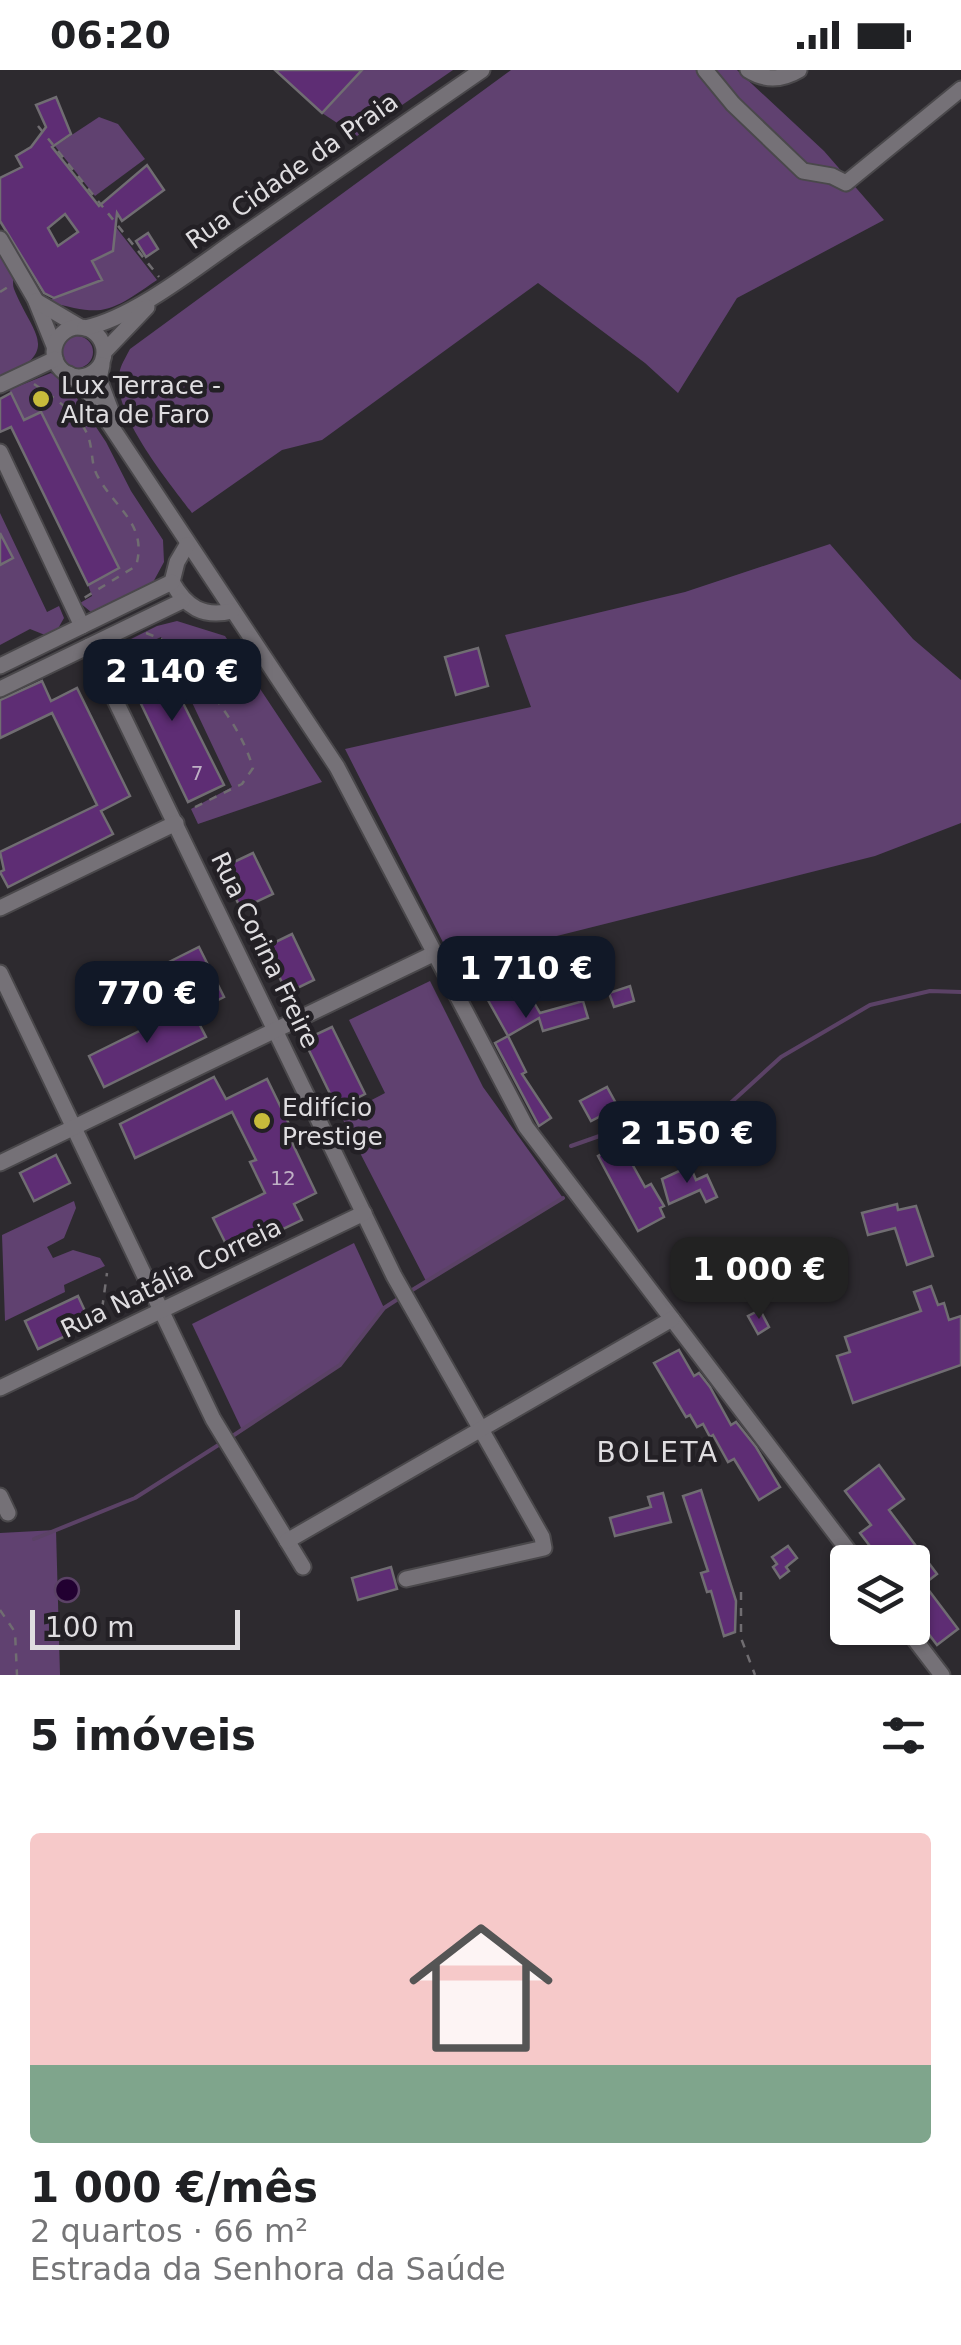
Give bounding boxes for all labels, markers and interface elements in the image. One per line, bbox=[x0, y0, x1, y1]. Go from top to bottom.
text: 06:20 bbox=[50, 13, 171, 57]
street label: Rua Cidade da Praia bbox=[181, 87, 403, 255]
place label: Lux Terrace - Alta de Faro bbox=[61, 371, 221, 429]
marker: Lux Terrace - Alta de Faro bbox=[30, 388, 52, 410]
pin: 2 140 € bbox=[80, 639, 264, 724]
text: 2 140 € bbox=[105, 652, 239, 690]
house number: 7 bbox=[191, 761, 203, 785]
street label: Rua Corina Freire bbox=[205, 847, 325, 1053]
pin: 1 710 € bbox=[434, 936, 618, 1021]
text: 1 710 € bbox=[459, 949, 593, 987]
pin: 770 € bbox=[77, 961, 217, 1046]
text: 770 € bbox=[97, 974, 197, 1012]
place label: Edifício Prestige bbox=[282, 1093, 383, 1151]
pin: 2 150 € bbox=[595, 1101, 779, 1186]
marker: Edifício Prestige bbox=[251, 1110, 273, 1132]
text: 2 150 € bbox=[620, 1114, 754, 1152]
house number: 12 bbox=[270, 1166, 296, 1190]
street label: Rua Natália Correia bbox=[56, 1212, 286, 1344]
pin: 1 000 € bbox=[667, 1237, 851, 1322]
text: 1 000 € bbox=[692, 1250, 826, 1288]
district label: BOLETA bbox=[596, 1436, 720, 1469]
map controls bbox=[830, 1545, 930, 1645]
button: layers bbox=[830, 1545, 930, 1645]
scale bar bbox=[30, 1605, 240, 1650]
text: 100 m bbox=[45, 1611, 135, 1644]
icon: filters bbox=[876, 1708, 931, 1763]
text: 5 imóveis bbox=[30, 1711, 256, 1760]
icon: home bbox=[391, 1898, 571, 2078]
text: 1 000 €/mês bbox=[30, 2163, 318, 2212]
text: 2 quartos · 66 m² bbox=[30, 2212, 308, 2250]
text: Estrada da Senhora da Saúde bbox=[30, 2250, 506, 2288]

